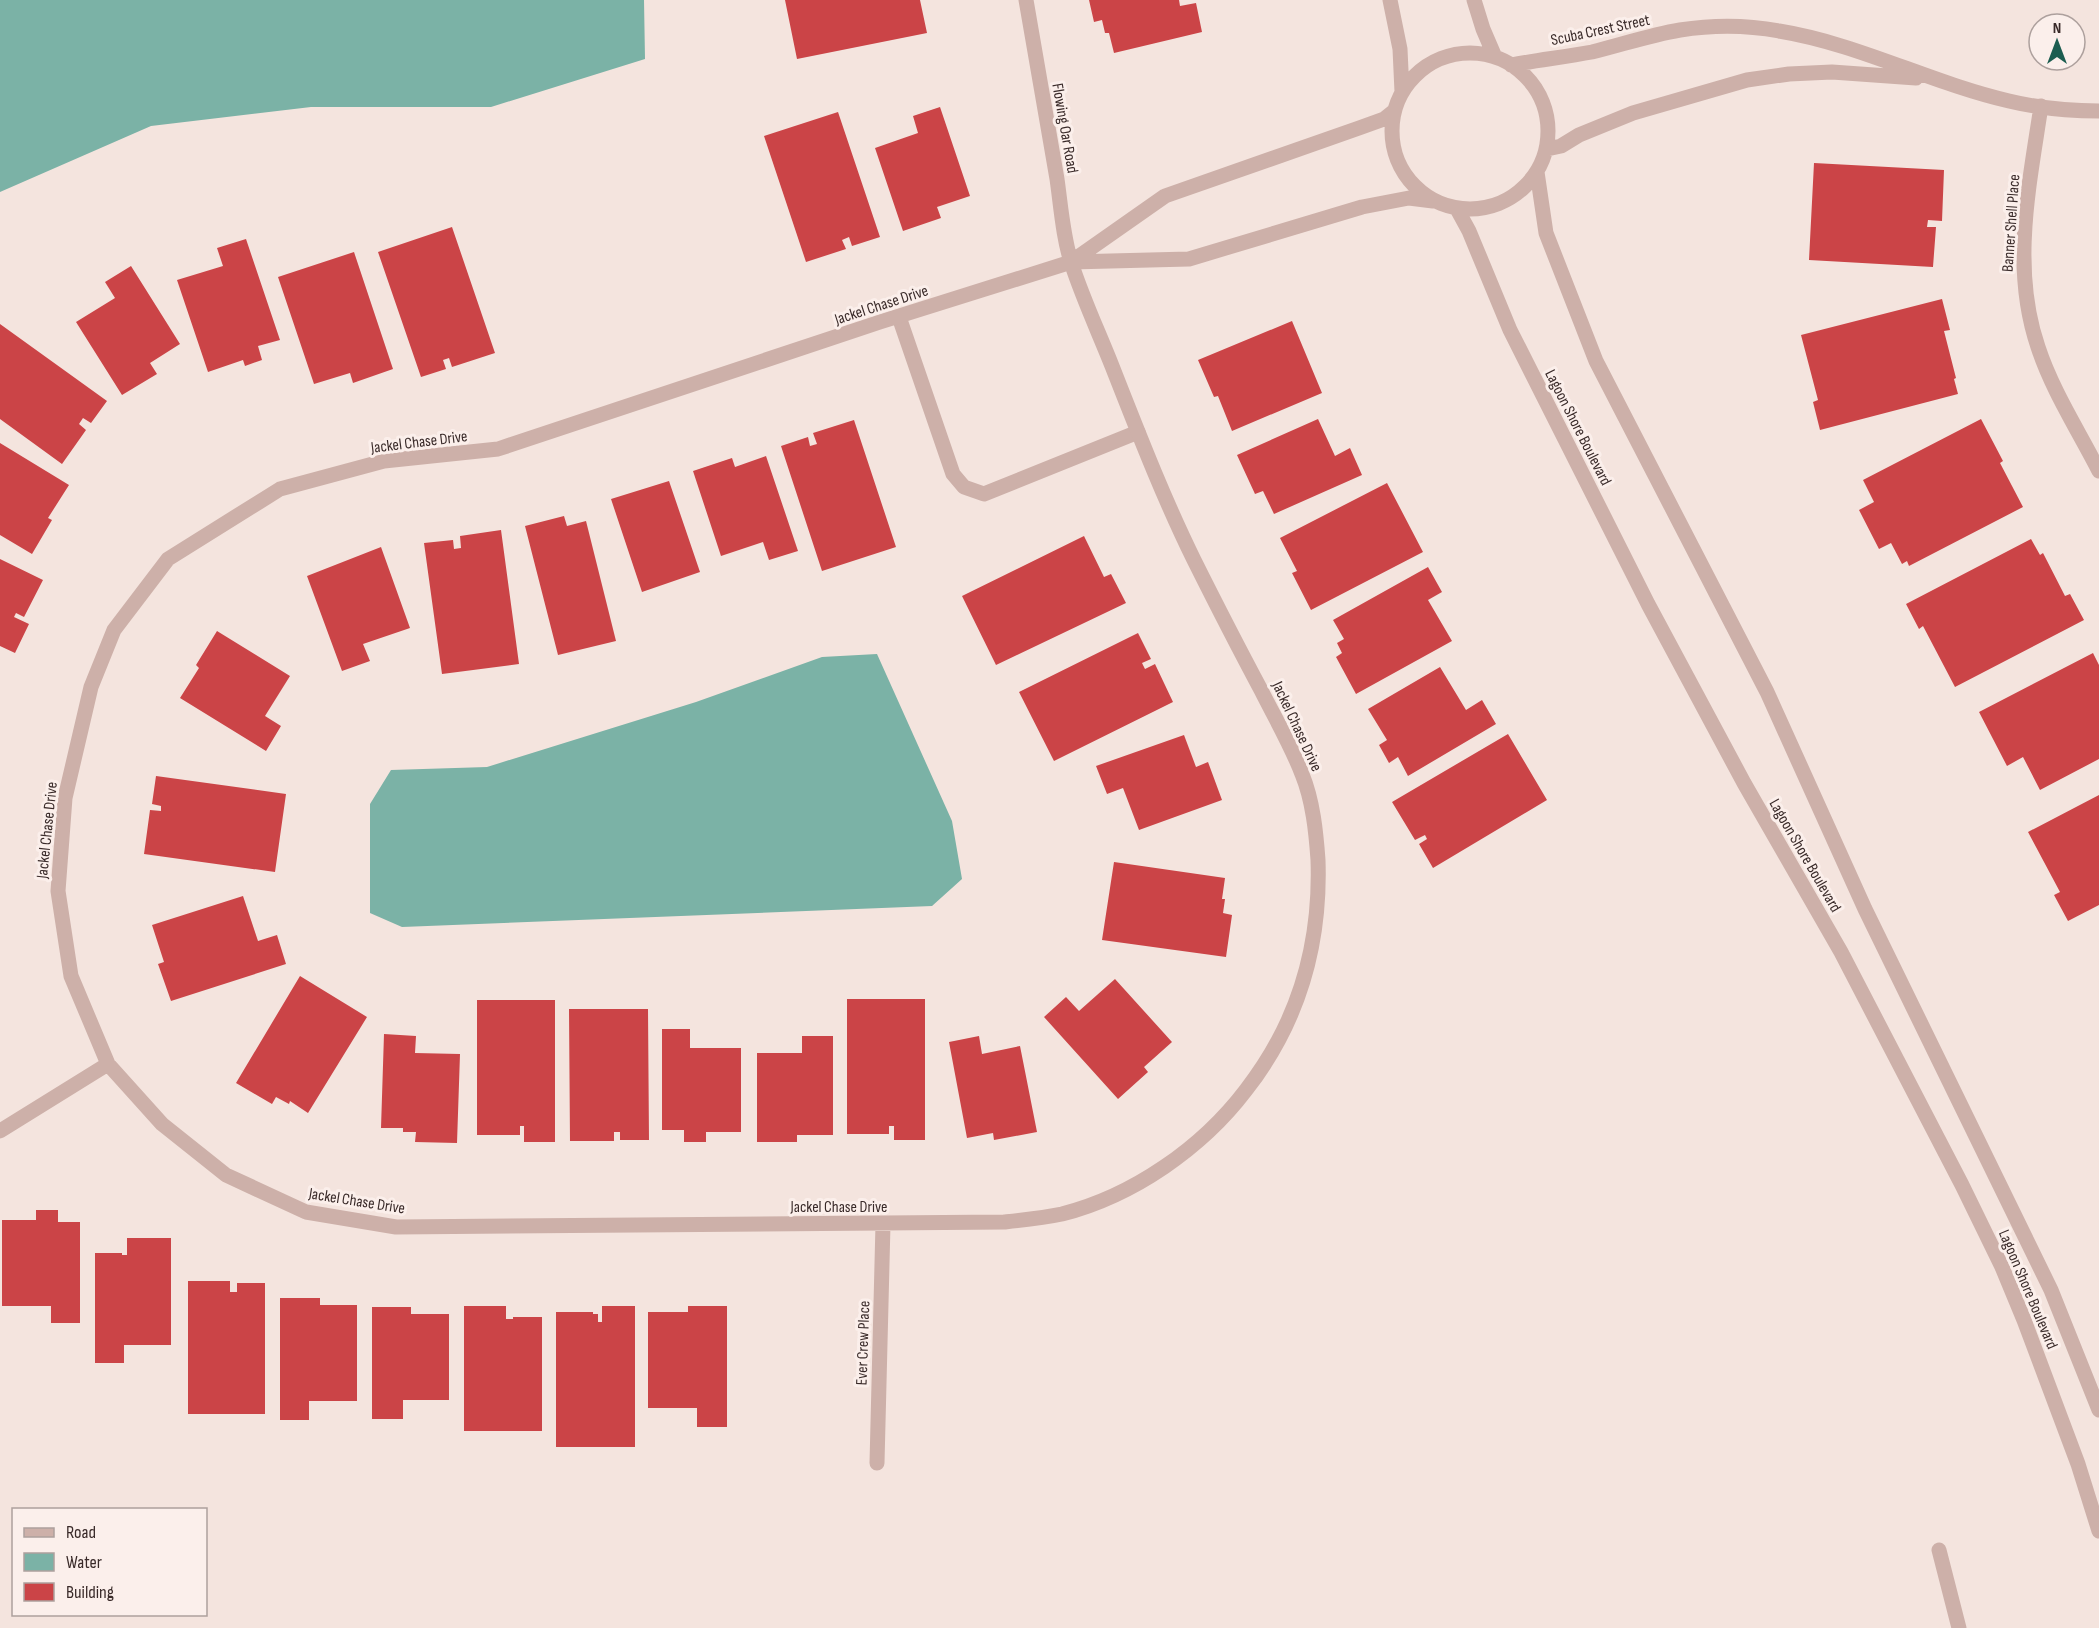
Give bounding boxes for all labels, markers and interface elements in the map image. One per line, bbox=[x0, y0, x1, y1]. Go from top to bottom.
street label: Scuba Crest Street bbox=[1549, 11, 1652, 50]
north arrow bbox=[2027, 12, 2087, 72]
text: N bbox=[2053, 19, 2061, 38]
street label: Flowing Oar Road bbox=[1047, 82, 1082, 175]
street label: Banner Shell Place bbox=[1999, 174, 2024, 273]
street label: Jackel Chase Drive bbox=[831, 281, 931, 330]
street label: Lagoon Shore Boulevard bbox=[1540, 367, 1615, 489]
street label: Jackel Chase Drive bbox=[369, 427, 469, 458]
street label: Jackel Chase Drive bbox=[1267, 678, 1326, 775]
street label: Jackel Chase Drive bbox=[33, 781, 62, 880]
street label: Lagoon Shore Boulevard bbox=[1765, 796, 1845, 916]
street label: Jackel Chase Drive bbox=[306, 1184, 406, 1218]
street label: Jackel Chase Drive bbox=[789, 1198, 888, 1217]
street label: Lagoon Shore Boulevard bbox=[1994, 1227, 2061, 1352]
street label: Ever Crew Place bbox=[853, 1300, 874, 1386]
legend bbox=[12, 1508, 207, 1616]
text: Road bbox=[66, 1522, 96, 1543]
text: Water bbox=[66, 1552, 102, 1573]
text: Building bbox=[66, 1582, 114, 1603]

